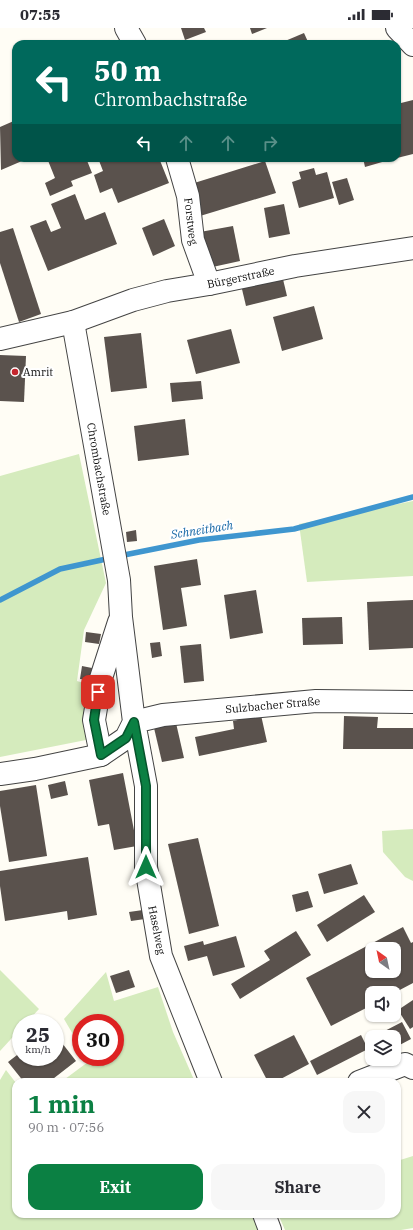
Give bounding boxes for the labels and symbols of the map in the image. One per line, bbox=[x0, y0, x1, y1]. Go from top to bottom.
street label: Forstweg bbox=[181, 197, 201, 247]
street label: Bürgerstraße bbox=[206, 263, 276, 291]
place label: Amrit bbox=[23, 365, 53, 379]
marker: Amrit bbox=[10, 367, 20, 377]
street label: Chrombachstraße bbox=[84, 422, 114, 517]
water label: Schneitbach bbox=[169, 517, 234, 542]
pin bbox=[81, 675, 115, 709]
street label: Sulzbacher Straße bbox=[225, 694, 320, 716]
position arrow bbox=[125, 846, 167, 888]
street label: Haselweg bbox=[145, 904, 169, 956]
north arrow bbox=[365, 942, 401, 978]
speed limit sign: 30 bbox=[72, 1014, 124, 1066]

